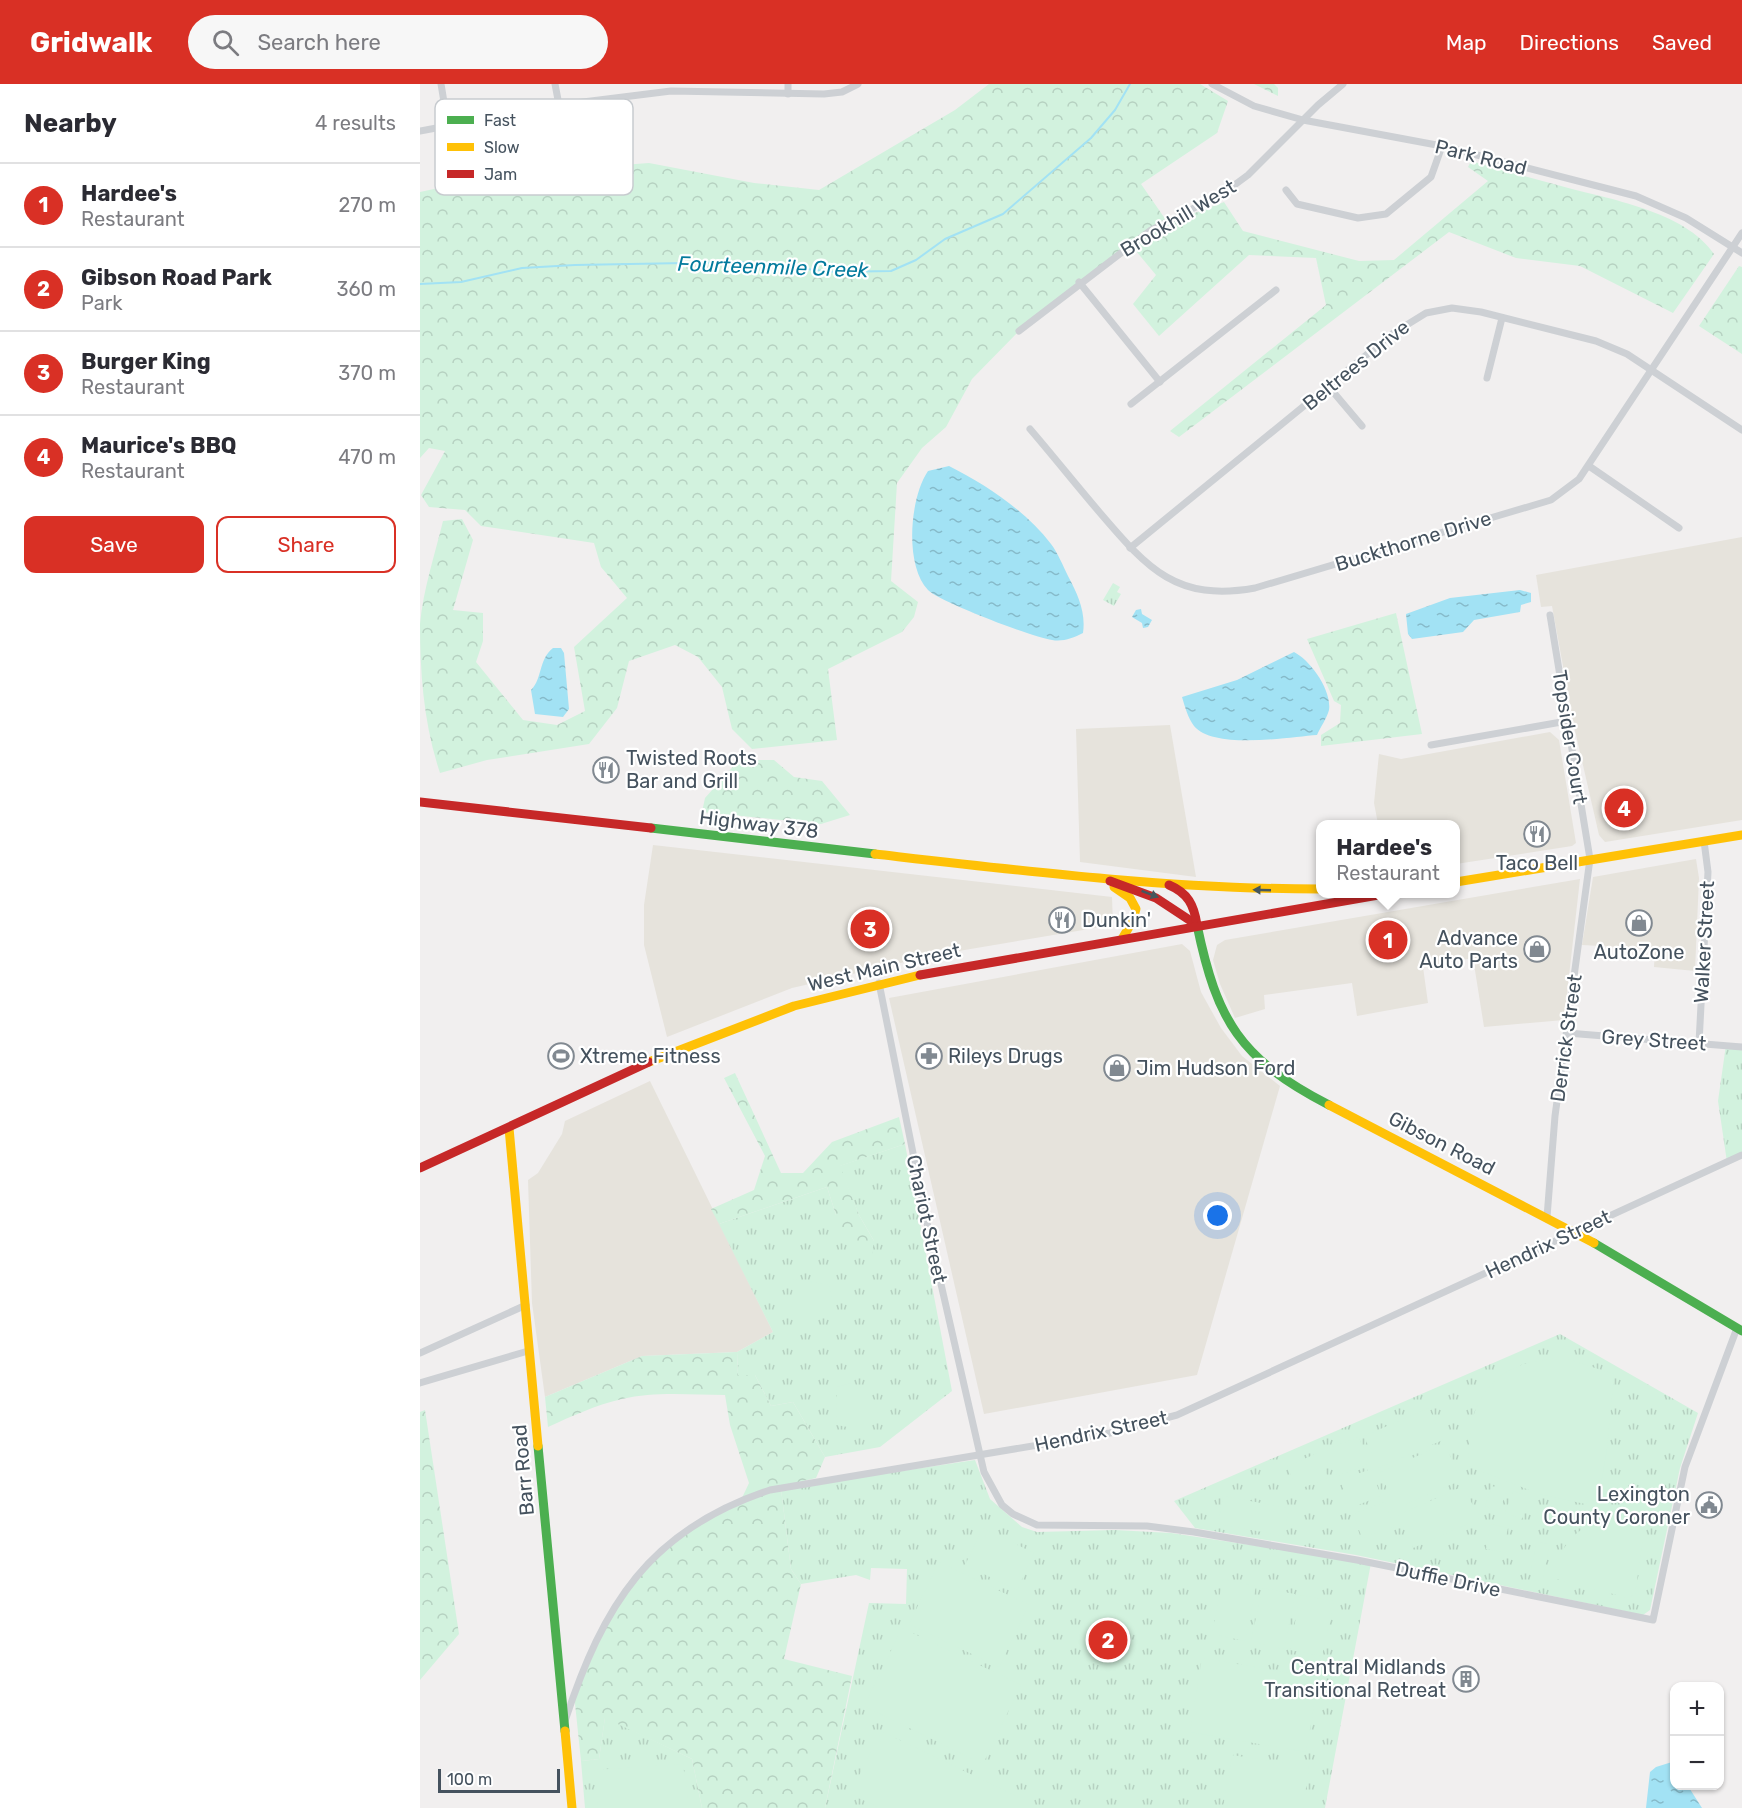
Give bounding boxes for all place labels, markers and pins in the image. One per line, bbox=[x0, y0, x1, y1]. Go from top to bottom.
place label: Twisted Roots Bar and Grill bbox=[626, 746, 757, 793]
restaurant icon: Twisted Roots Bar and Grill bbox=[591, 755, 621, 785]
pin: 4 bbox=[1604, 786, 1644, 830]
restaurant icon: Taco Bell bbox=[1522, 819, 1552, 849]
place label: Taco Bell bbox=[1496, 851, 1578, 875]
restaurant icon: Dunkin' bbox=[1047, 905, 1077, 935]
pin: 3 bbox=[850, 906, 890, 952]
place label: Dunkin' bbox=[1082, 908, 1151, 932]
shop icon: AutoZone bbox=[1624, 908, 1654, 938]
pin: 1 bbox=[1368, 918, 1408, 962]
place label: Advance Auto Parts bbox=[1419, 926, 1518, 973]
shop icon: Advance Auto Parts bbox=[1522, 934, 1552, 964]
place label: AutoZone bbox=[1594, 940, 1684, 964]
sports icon: Xtreme Fitness bbox=[546, 1041, 576, 1071]
pharmacy icon: Rileys Drugs bbox=[914, 1041, 944, 1071]
place label: Xtreme Fitness bbox=[580, 1044, 721, 1068]
place label: Rileys Drugs bbox=[948, 1044, 1063, 1068]
shop icon: Jim Hudson Ford bbox=[1102, 1053, 1132, 1083]
place label: Jim Hudson Ford bbox=[1136, 1056, 1295, 1080]
place label: Lexington County Coroner bbox=[1543, 1482, 1690, 1529]
public building icon: Lexington County Coroner bbox=[1694, 1490, 1724, 1520]
pin: 2 bbox=[1088, 1618, 1128, 1662]
place label: Central Midlands Transitional Retreat bbox=[1264, 1655, 1446, 1702]
building icon: Central Midlands Transitional Retreat bbox=[1451, 1664, 1481, 1694]

